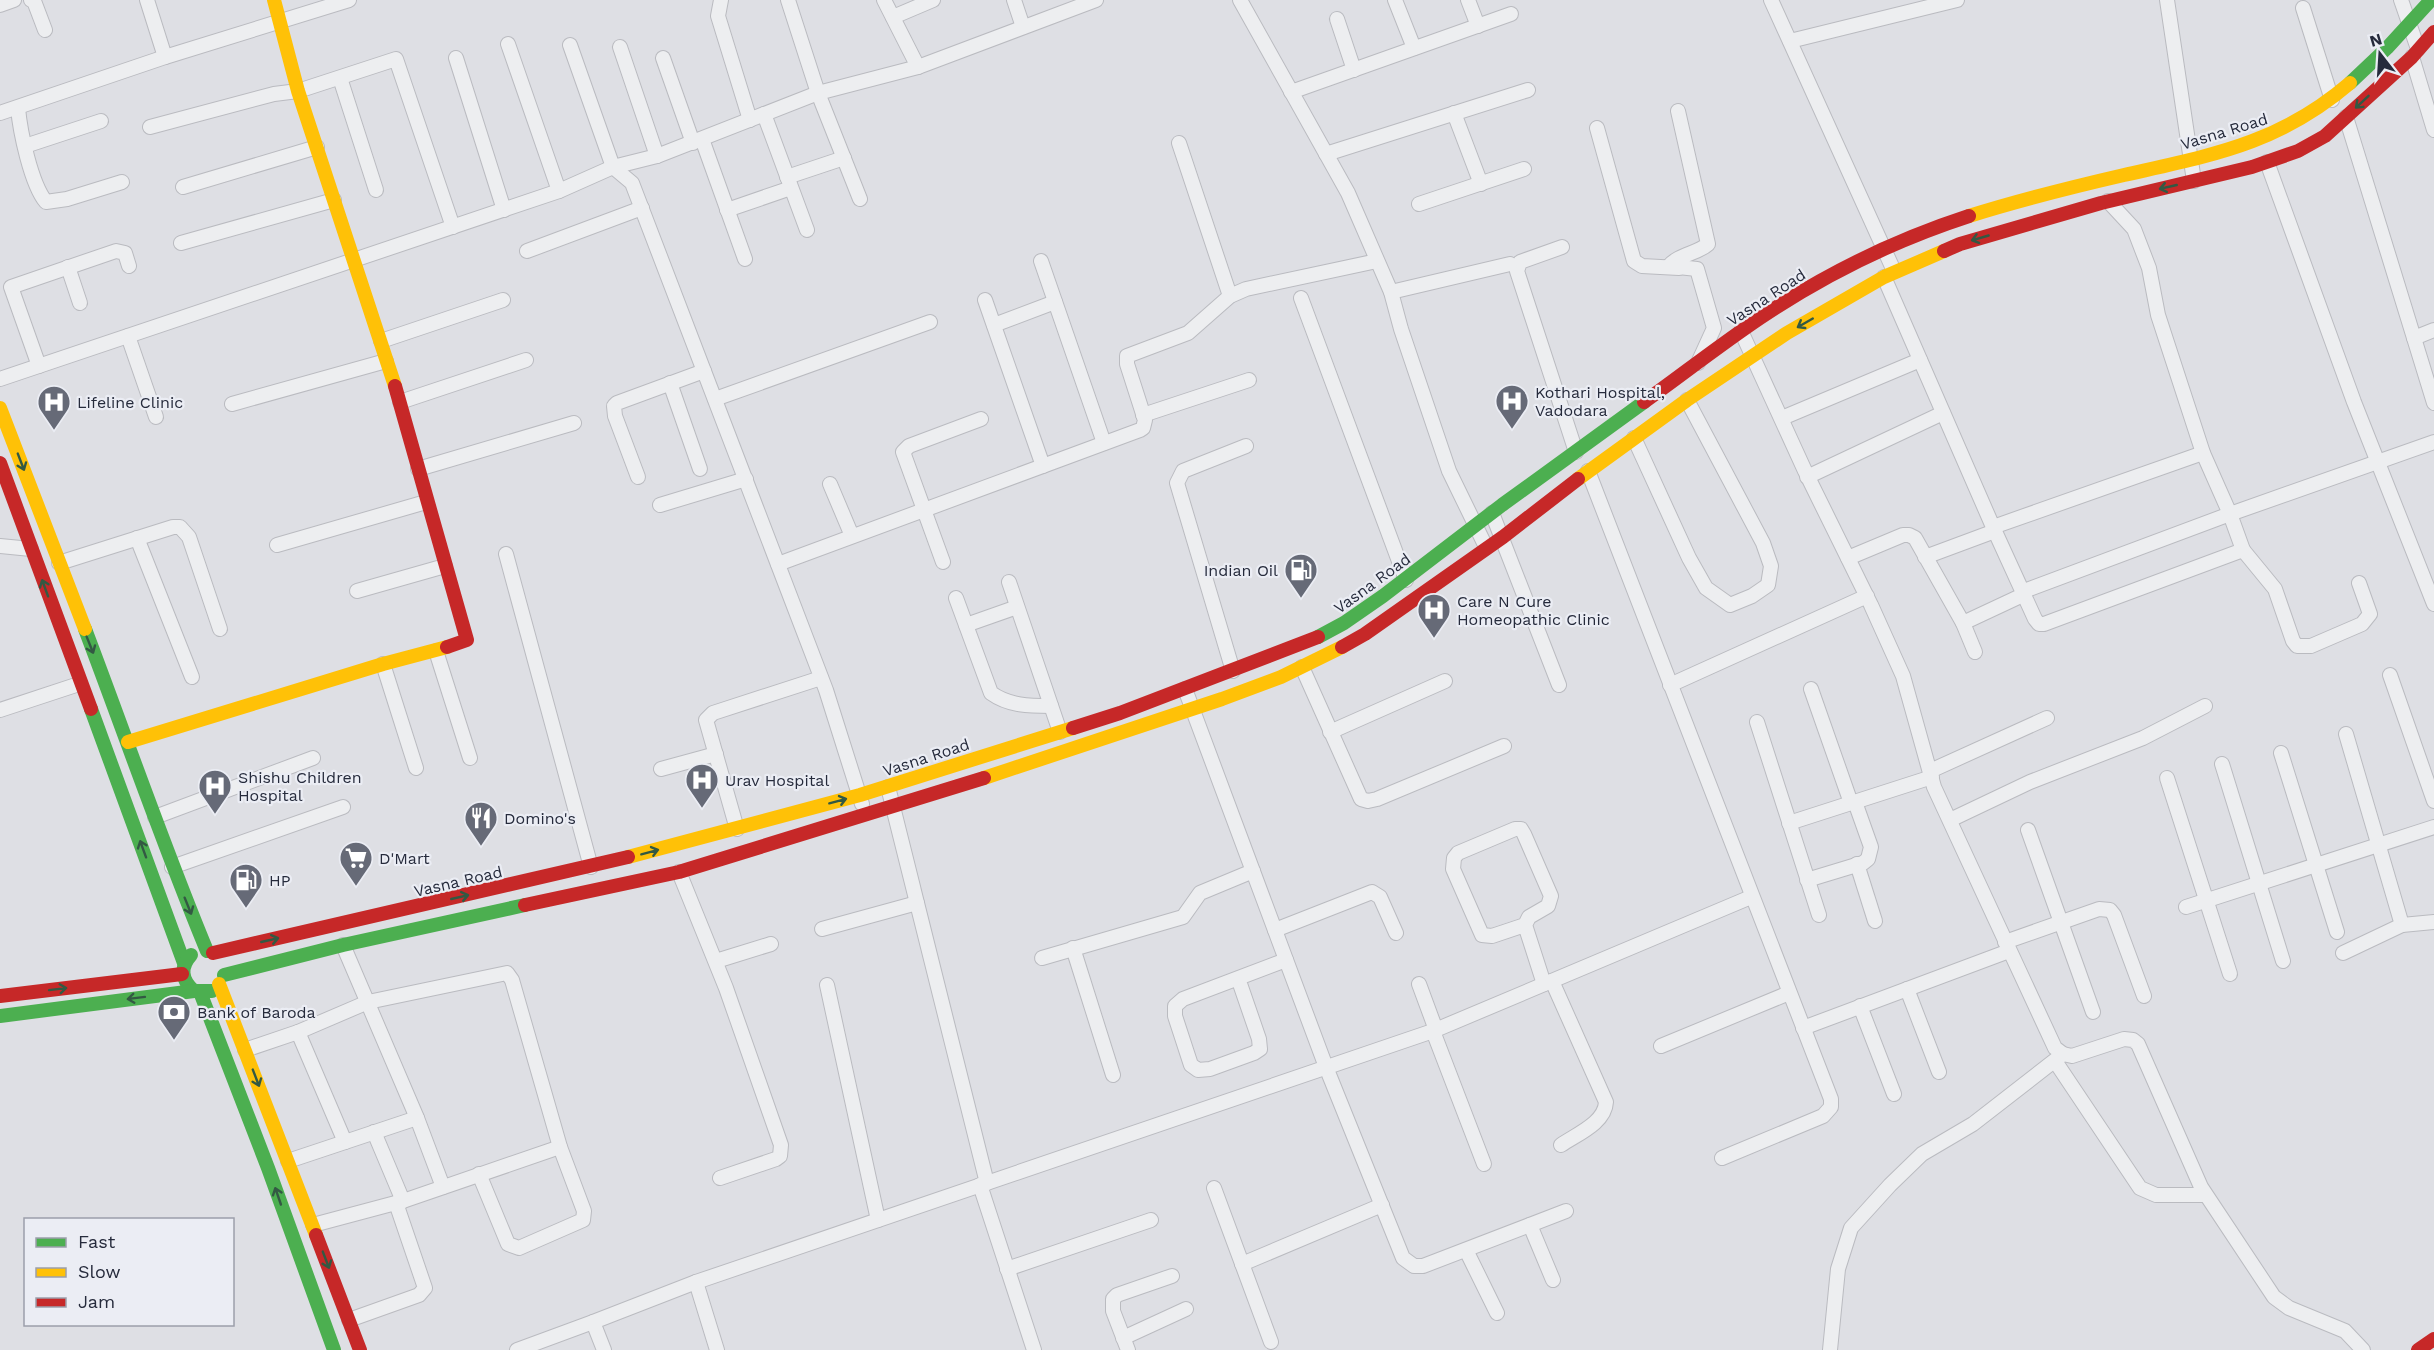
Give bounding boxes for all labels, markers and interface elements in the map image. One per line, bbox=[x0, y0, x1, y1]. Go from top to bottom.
north arrow bbox=[2350, 24, 2410, 84]
text: N bbox=[2367, 29, 2384, 51]
one-way arrow bbox=[2355, 95, 2370, 110]
street label: Vasna Road bbox=[2178, 109, 2270, 154]
one-way arrow bbox=[2159, 182, 2178, 194]
one-way arrow bbox=[1971, 233, 1990, 244]
street label: Vasna Road bbox=[1723, 265, 1809, 330]
one-way arrow bbox=[1797, 317, 1814, 329]
hospital icon: Kothari Hospital, Vadodara bbox=[1494, 383, 1530, 430]
place label: Kothari Hospital, Vadodara bbox=[1535, 383, 1665, 420]
hospital icon: Lifeline Clinic bbox=[36, 384, 72, 431]
place label: Lifeline Clinic bbox=[77, 393, 183, 412]
one-way arrow bbox=[16, 453, 27, 471]
street label: Vasna Road bbox=[1330, 549, 1414, 618]
fuel station icon: Indian Oil bbox=[1283, 552, 1319, 599]
place label: Indian Oil bbox=[1204, 561, 1278, 580]
one-way arrow bbox=[38, 579, 49, 597]
hospital icon: Care N Cure Homeopathic Clinic bbox=[1416, 592, 1452, 639]
place label: Care N Cure Homeopathic Clinic bbox=[1457, 592, 1610, 629]
one-way arrow bbox=[85, 635, 96, 654]
street label: Vasna Road bbox=[880, 735, 972, 780]
hospital icon: Urav Hospital bbox=[684, 762, 720, 809]
hospital icon: Shishu Children Hospital bbox=[197, 768, 233, 815]
place label: Shishu Children Hospital bbox=[238, 768, 362, 805]
place label: Urav Hospital bbox=[725, 771, 829, 790]
one-way arrow bbox=[828, 795, 847, 806]
restaurant icon: Domino's bbox=[463, 800, 499, 847]
place label: Domino's bbox=[504, 809, 576, 828]
one-way arrow bbox=[137, 840, 148, 858]
supermarket icon: D'Mart bbox=[338, 840, 374, 887]
one-way arrow bbox=[640, 846, 659, 857]
place label: D'Mart bbox=[379, 849, 430, 868]
fuel station icon: HP bbox=[228, 862, 264, 909]
street label: Vasna Road bbox=[412, 862, 504, 901]
place label: HP bbox=[269, 871, 291, 890]
one-way arrow bbox=[450, 891, 469, 902]
one-way arrow bbox=[183, 896, 194, 914]
one-way arrow bbox=[260, 934, 279, 946]
one-way arrow bbox=[48, 983, 68, 994]
one-way arrow bbox=[127, 993, 147, 1004]
bank icon: Bank of Baroda bbox=[156, 994, 192, 1041]
place label: Bank of Baroda bbox=[197, 1003, 316, 1022]
one-way arrow bbox=[251, 1068, 262, 1087]
one-way arrow bbox=[272, 1187, 283, 1206]
legend bbox=[24, 1218, 234, 1326]
text: Fast bbox=[78, 1231, 116, 1252]
one-way arrow bbox=[322, 1250, 333, 1269]
text: Slow bbox=[78, 1261, 121, 1282]
text: Jam bbox=[78, 1291, 115, 1312]

